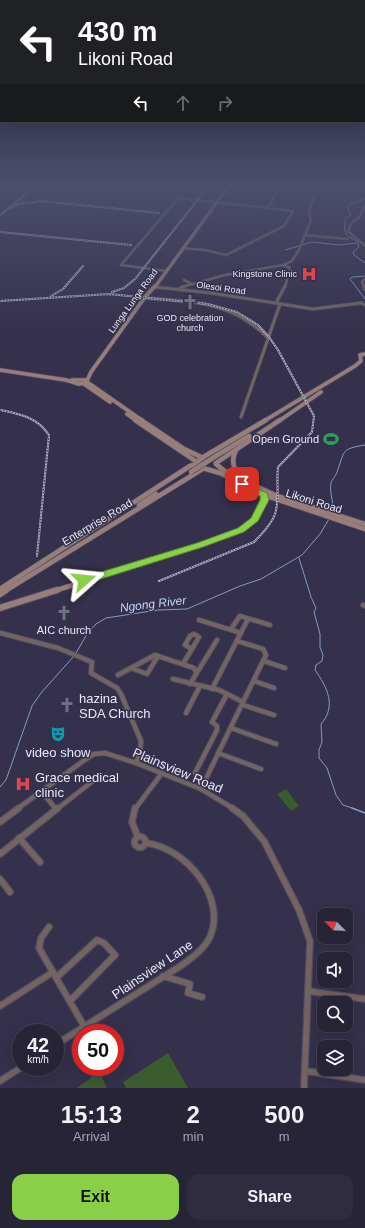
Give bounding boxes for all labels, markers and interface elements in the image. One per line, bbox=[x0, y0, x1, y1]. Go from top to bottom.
icon: left bbox=[12, 16, 64, 68]
text: 430 m bbox=[78, 16, 157, 47]
text: Likoni Road bbox=[78, 49, 173, 69]
icon: left bbox=[130, 92, 152, 114]
icon: ahead bbox=[172, 92, 194, 114]
icon: right bbox=[214, 92, 236, 114]
hospital icon: Kingstone Clinic bbox=[300, 265, 318, 283]
street label: Lunga Lunga Road bbox=[106, 267, 160, 335]
place label: Kingstone Clinic bbox=[232, 269, 297, 279]
street label: Olesoi Road bbox=[196, 280, 246, 296]
church icon: GOD celebration church bbox=[181, 293, 199, 311]
place label: GOD celebration church bbox=[156, 313, 224, 333]
sports icon: Open Ground bbox=[322, 430, 340, 448]
place label: Open Ground bbox=[252, 433, 319, 445]
pin bbox=[225, 467, 259, 501]
icon: arrive bbox=[231, 473, 253, 495]
street label: Likoni Road bbox=[284, 487, 344, 515]
street label: Enterprise Road bbox=[60, 496, 134, 548]
position arrow bbox=[63, 559, 105, 601]
water label: Ngong River bbox=[119, 593, 188, 615]
church icon: AIC church bbox=[55, 604, 73, 622]
place label: AIC church bbox=[37, 624, 91, 636]
place label: hazina SDA Church bbox=[79, 691, 151, 721]
church icon: hazina SDA Church bbox=[58, 696, 76, 714]
theatre icon: video show bbox=[49, 725, 67, 743]
place label: video show bbox=[25, 745, 91, 760]
street label: Plainsview Road bbox=[131, 745, 225, 796]
place label: Grace medical clinic bbox=[35, 770, 119, 800]
hospital icon: Grace medical clinic bbox=[14, 775, 32, 793]
north arrow bbox=[317, 908, 353, 944]
map controls bbox=[317, 908, 353, 1076]
street label: Plainsview Lane bbox=[109, 937, 195, 1002]
button: sound bbox=[317, 952, 353, 988]
button: search bbox=[317, 996, 353, 1032]
speed limit sign: 50 bbox=[72, 1024, 124, 1076]
text: 42 bbox=[27, 1034, 49, 1056]
button: layers bbox=[317, 1040, 353, 1076]
text: km/h bbox=[27, 1054, 49, 1065]
text: 15:13 bbox=[61, 1101, 122, 1128]
text: 2 bbox=[186, 1101, 200, 1128]
text: 500 bbox=[264, 1101, 304, 1128]
text: Arrival bbox=[73, 1129, 110, 1144]
text: min bbox=[183, 1129, 204, 1144]
text: m bbox=[279, 1129, 290, 1144]
button: Exit bbox=[12, 1174, 179, 1220]
button: Share bbox=[187, 1174, 353, 1220]

